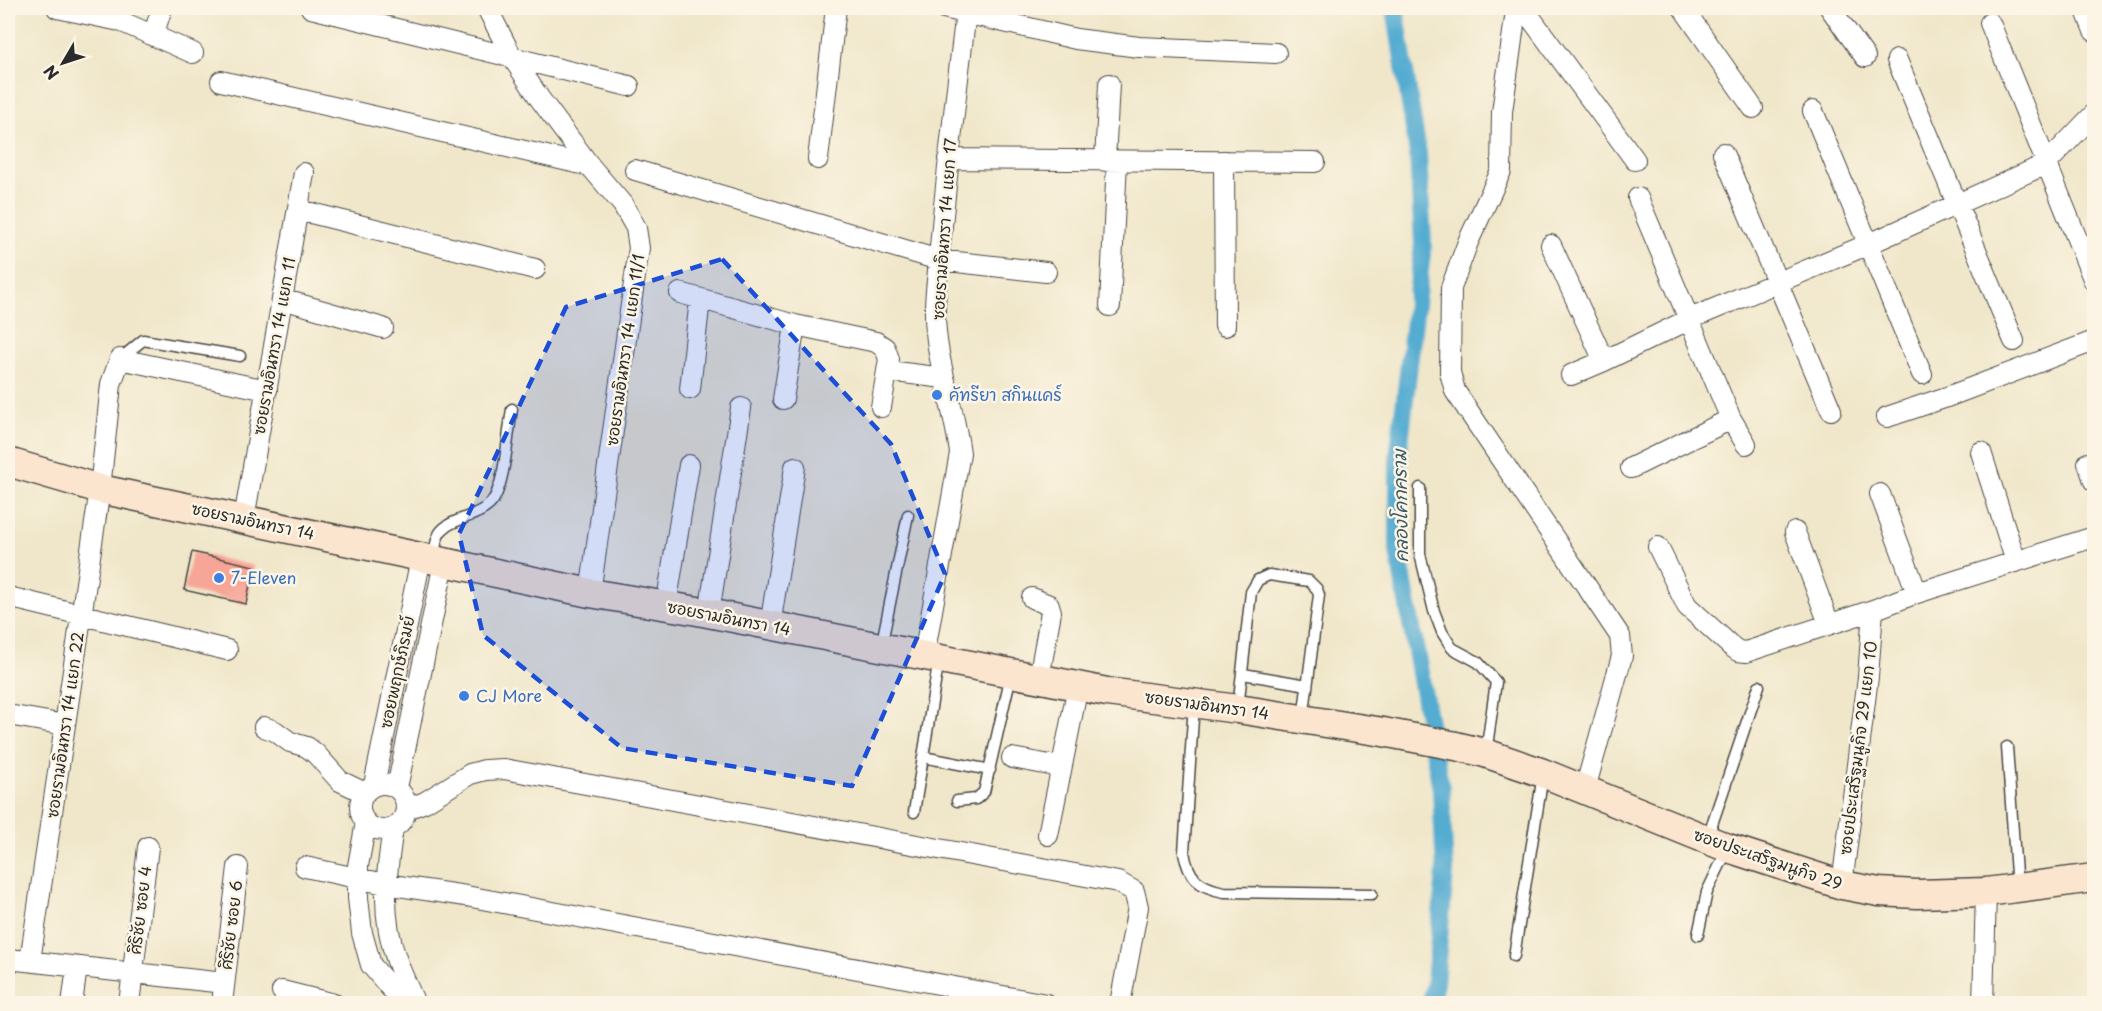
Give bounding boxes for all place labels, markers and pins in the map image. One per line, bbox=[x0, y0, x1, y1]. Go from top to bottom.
place label: คัทรียา สกินแคร์ bbox=[949, 382, 1062, 406]
marker: คัทรียา สกินแคร์ bbox=[930, 388, 944, 402]
place label: 7-Eleven bbox=[231, 565, 296, 589]
marker: 7-Eleven bbox=[212, 571, 226, 585]
place label: CJ More bbox=[476, 683, 542, 707]
marker: CJ More bbox=[457, 689, 471, 703]

